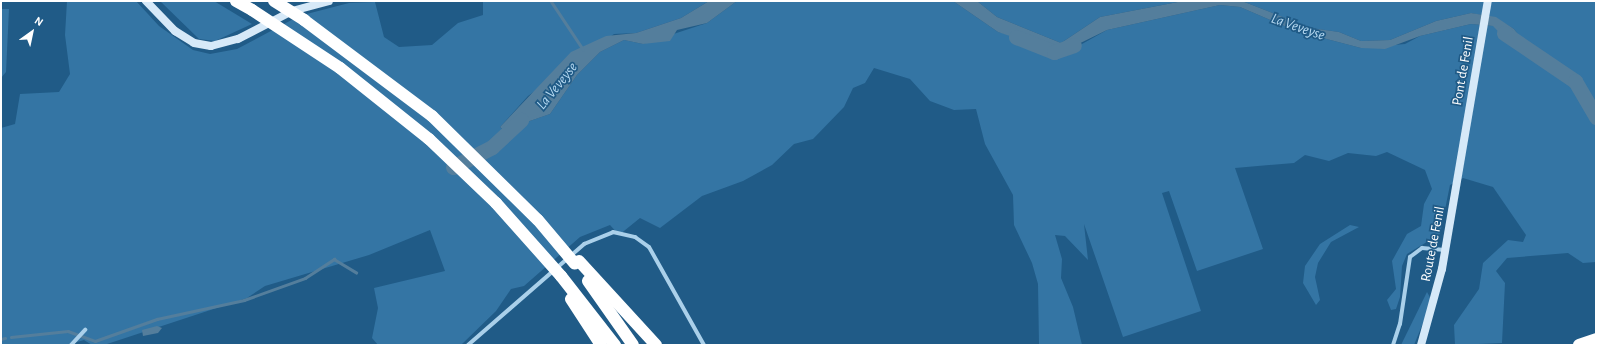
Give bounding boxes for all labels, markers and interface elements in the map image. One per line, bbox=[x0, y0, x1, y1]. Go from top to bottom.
water label: La Veveyse bbox=[1269, 9, 1327, 45]
north arrow bbox=[12, 12, 52, 52]
text: N bbox=[33, 15, 45, 28]
street label: Pont de Fenil bbox=[1449, 35, 1477, 107]
water label: La Veveyse bbox=[532, 59, 582, 113]
street label: Route de Fenil bbox=[1417, 205, 1449, 283]

